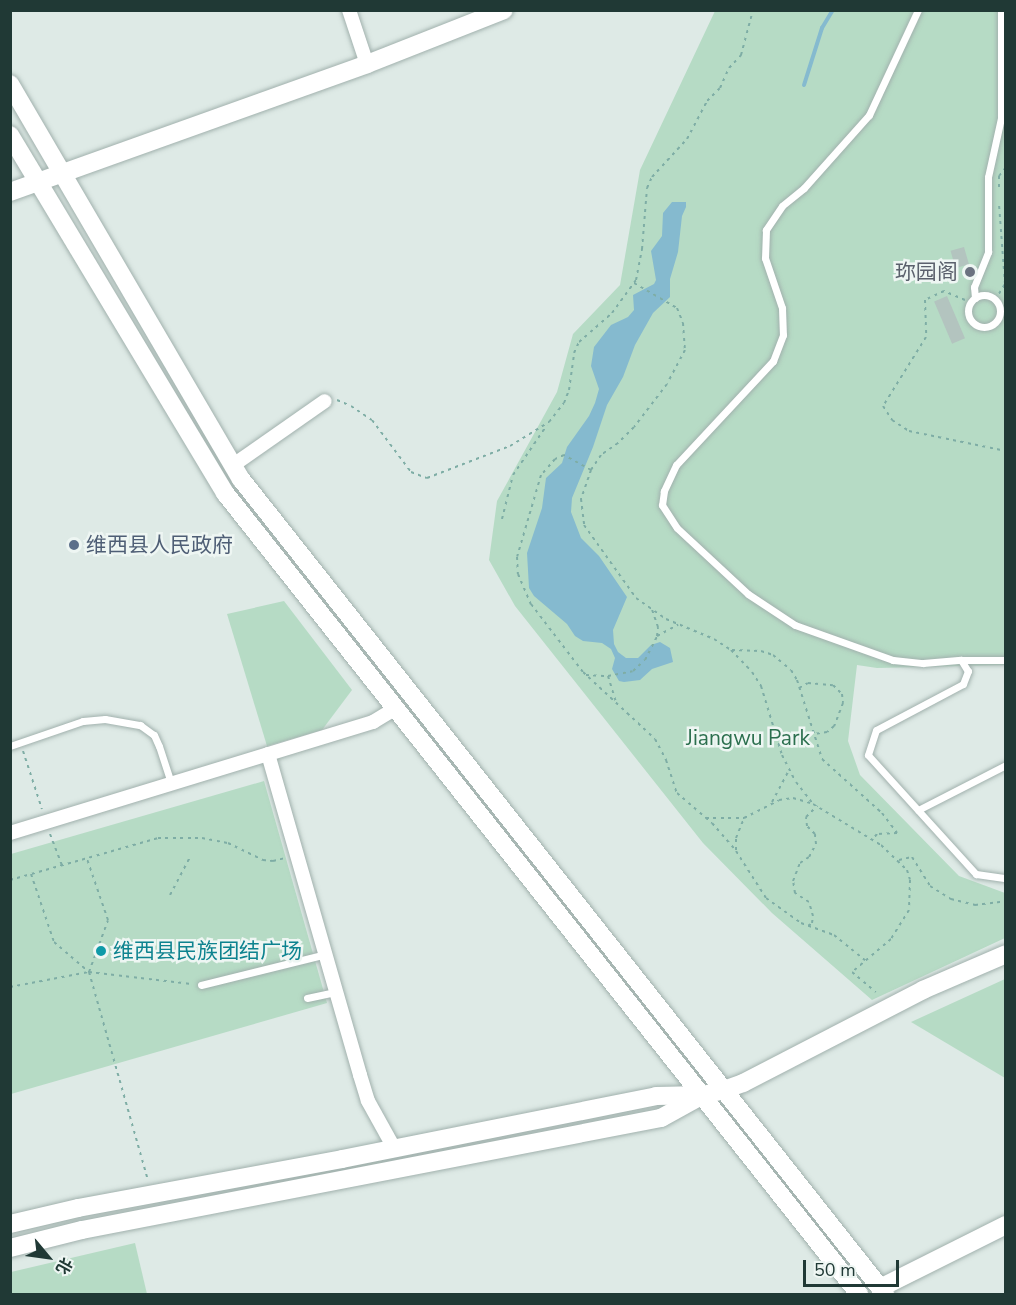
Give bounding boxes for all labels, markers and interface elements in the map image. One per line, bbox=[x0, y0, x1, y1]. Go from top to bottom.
place label: 珎园阁 bbox=[895, 259, 958, 285]
marker: 珎园阁 bbox=[963, 265, 977, 279]
place label: 维西县人民政府 bbox=[86, 532, 233, 558]
marker: 维西县人民政府 bbox=[67, 538, 81, 552]
park label: Jiangwu Park bbox=[686, 725, 810, 751]
place label: 维西县民族团结广场 bbox=[113, 938, 302, 964]
marker: 维西县民族团结广场 bbox=[94, 944, 108, 958]
north arrow bbox=[18, 1227, 78, 1287]
scale bar bbox=[806, 1248, 902, 1286]
text: 北 bbox=[50, 1253, 77, 1278]
text: 50 m bbox=[814, 1258, 856, 1282]

